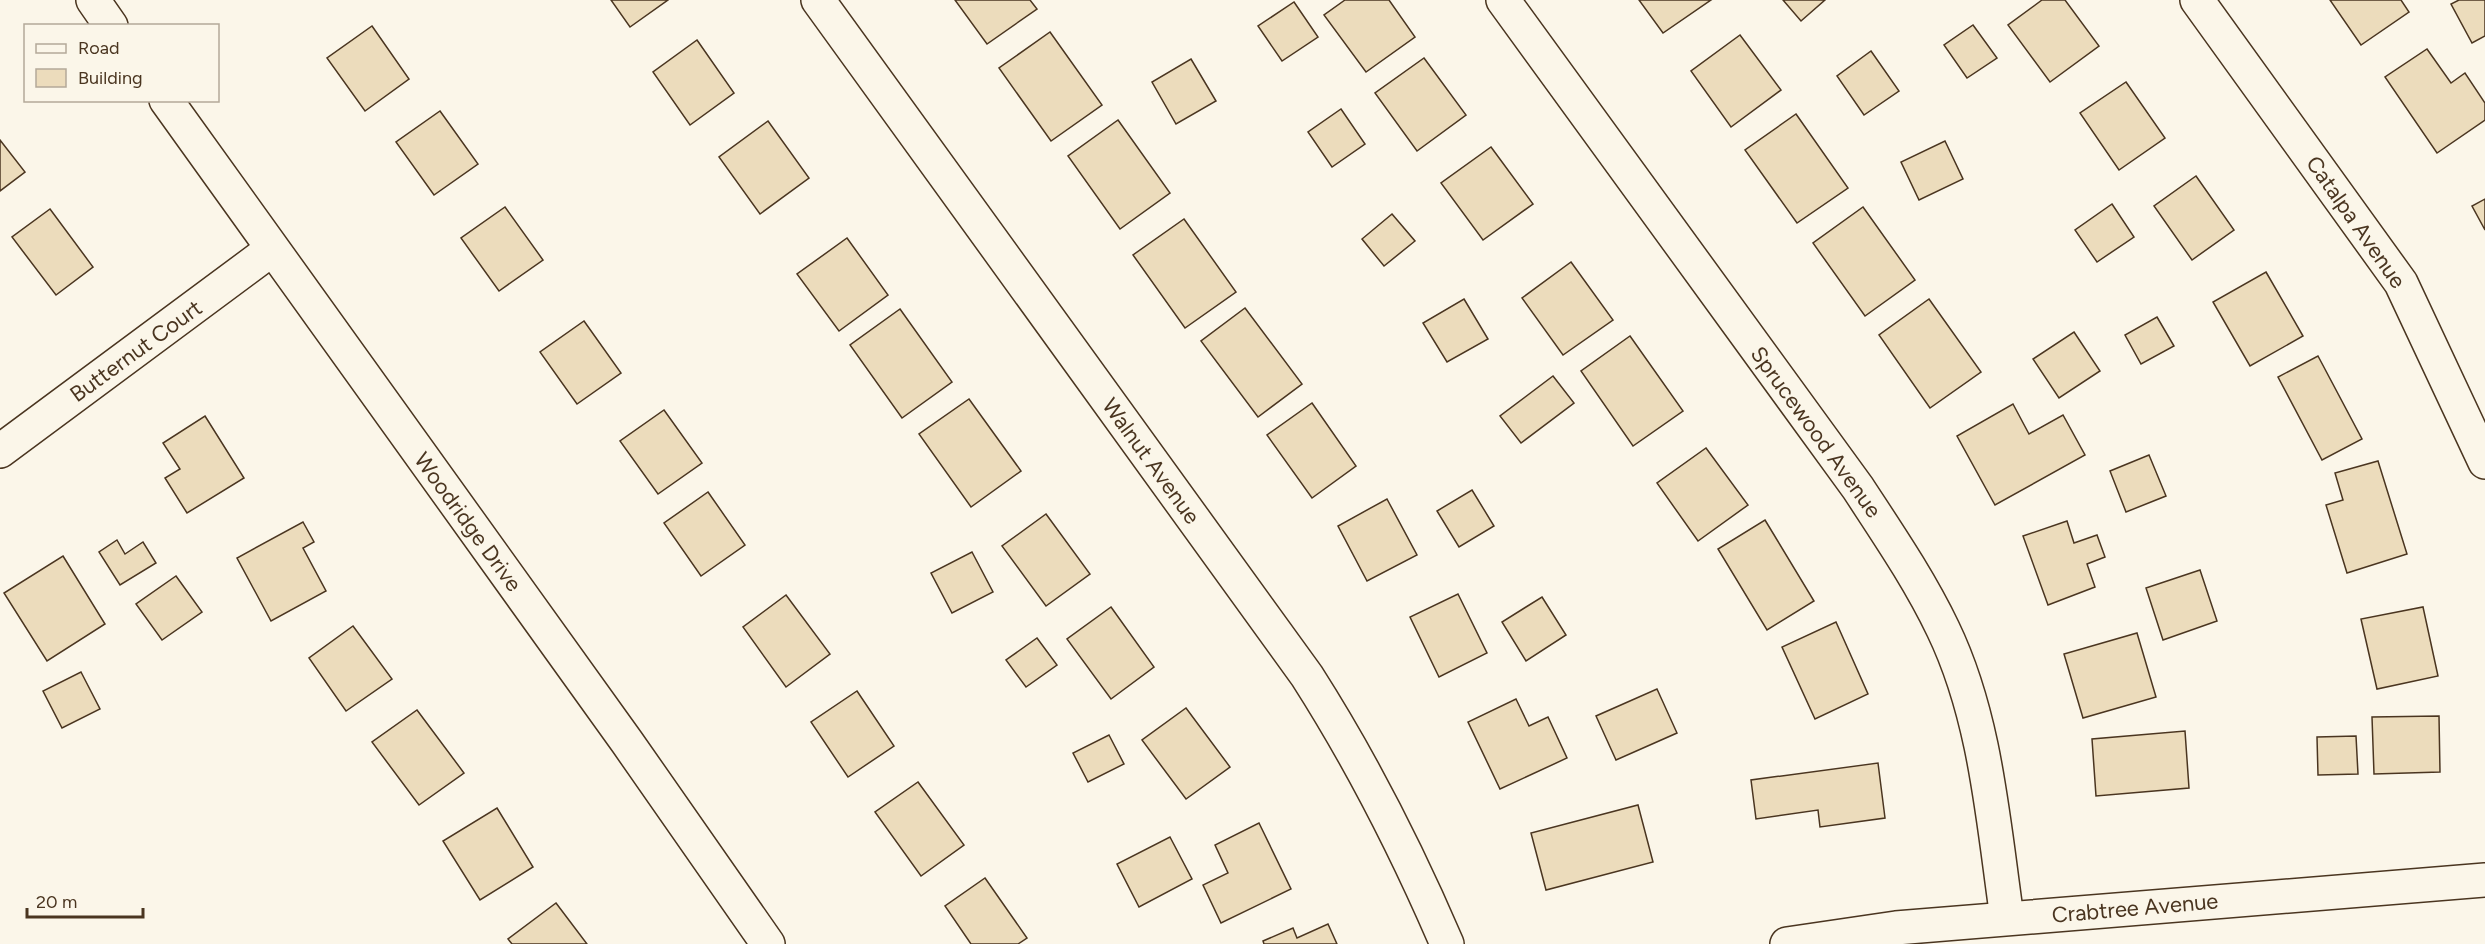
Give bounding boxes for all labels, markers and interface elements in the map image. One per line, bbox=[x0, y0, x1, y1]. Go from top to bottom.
legend bbox=[24, 24, 219, 102]
text: Road bbox=[78, 37, 119, 59]
text: Building bbox=[78, 67, 143, 89]
street label: Catalpa Avenue bbox=[2300, 151, 2412, 293]
street label: Butternut Court bbox=[65, 294, 207, 408]
street label: Sprucewood Avenue bbox=[1745, 341, 1887, 523]
street label: Walnut Avenue bbox=[1096, 393, 1206, 529]
street label: Woodridge Drive bbox=[408, 447, 528, 597]
scale bar bbox=[27, 881, 142, 919]
street label: Crabtree Avenue bbox=[2051, 887, 2219, 929]
text: 20 m bbox=[36, 891, 77, 913]

